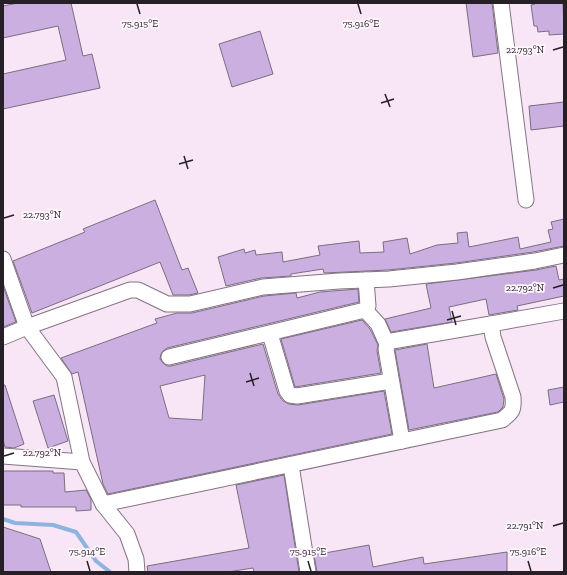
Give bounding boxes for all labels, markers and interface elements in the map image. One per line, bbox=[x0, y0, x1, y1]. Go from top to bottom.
text: 75.915°E bbox=[122, 18, 158, 30]
text: 75.916°E bbox=[343, 18, 379, 30]
text: 22.793°N bbox=[506, 44, 545, 56]
text: 22.793°N bbox=[23, 209, 62, 221]
text: 22.792°N bbox=[506, 282, 545, 294]
text: 22.792°N bbox=[23, 447, 62, 459]
text: 22.791°N bbox=[507, 520, 544, 532]
text: 75.914°E bbox=[69, 546, 105, 558]
text: 75.915°E bbox=[290, 546, 326, 558]
text: 75.916°E bbox=[510, 546, 546, 558]

